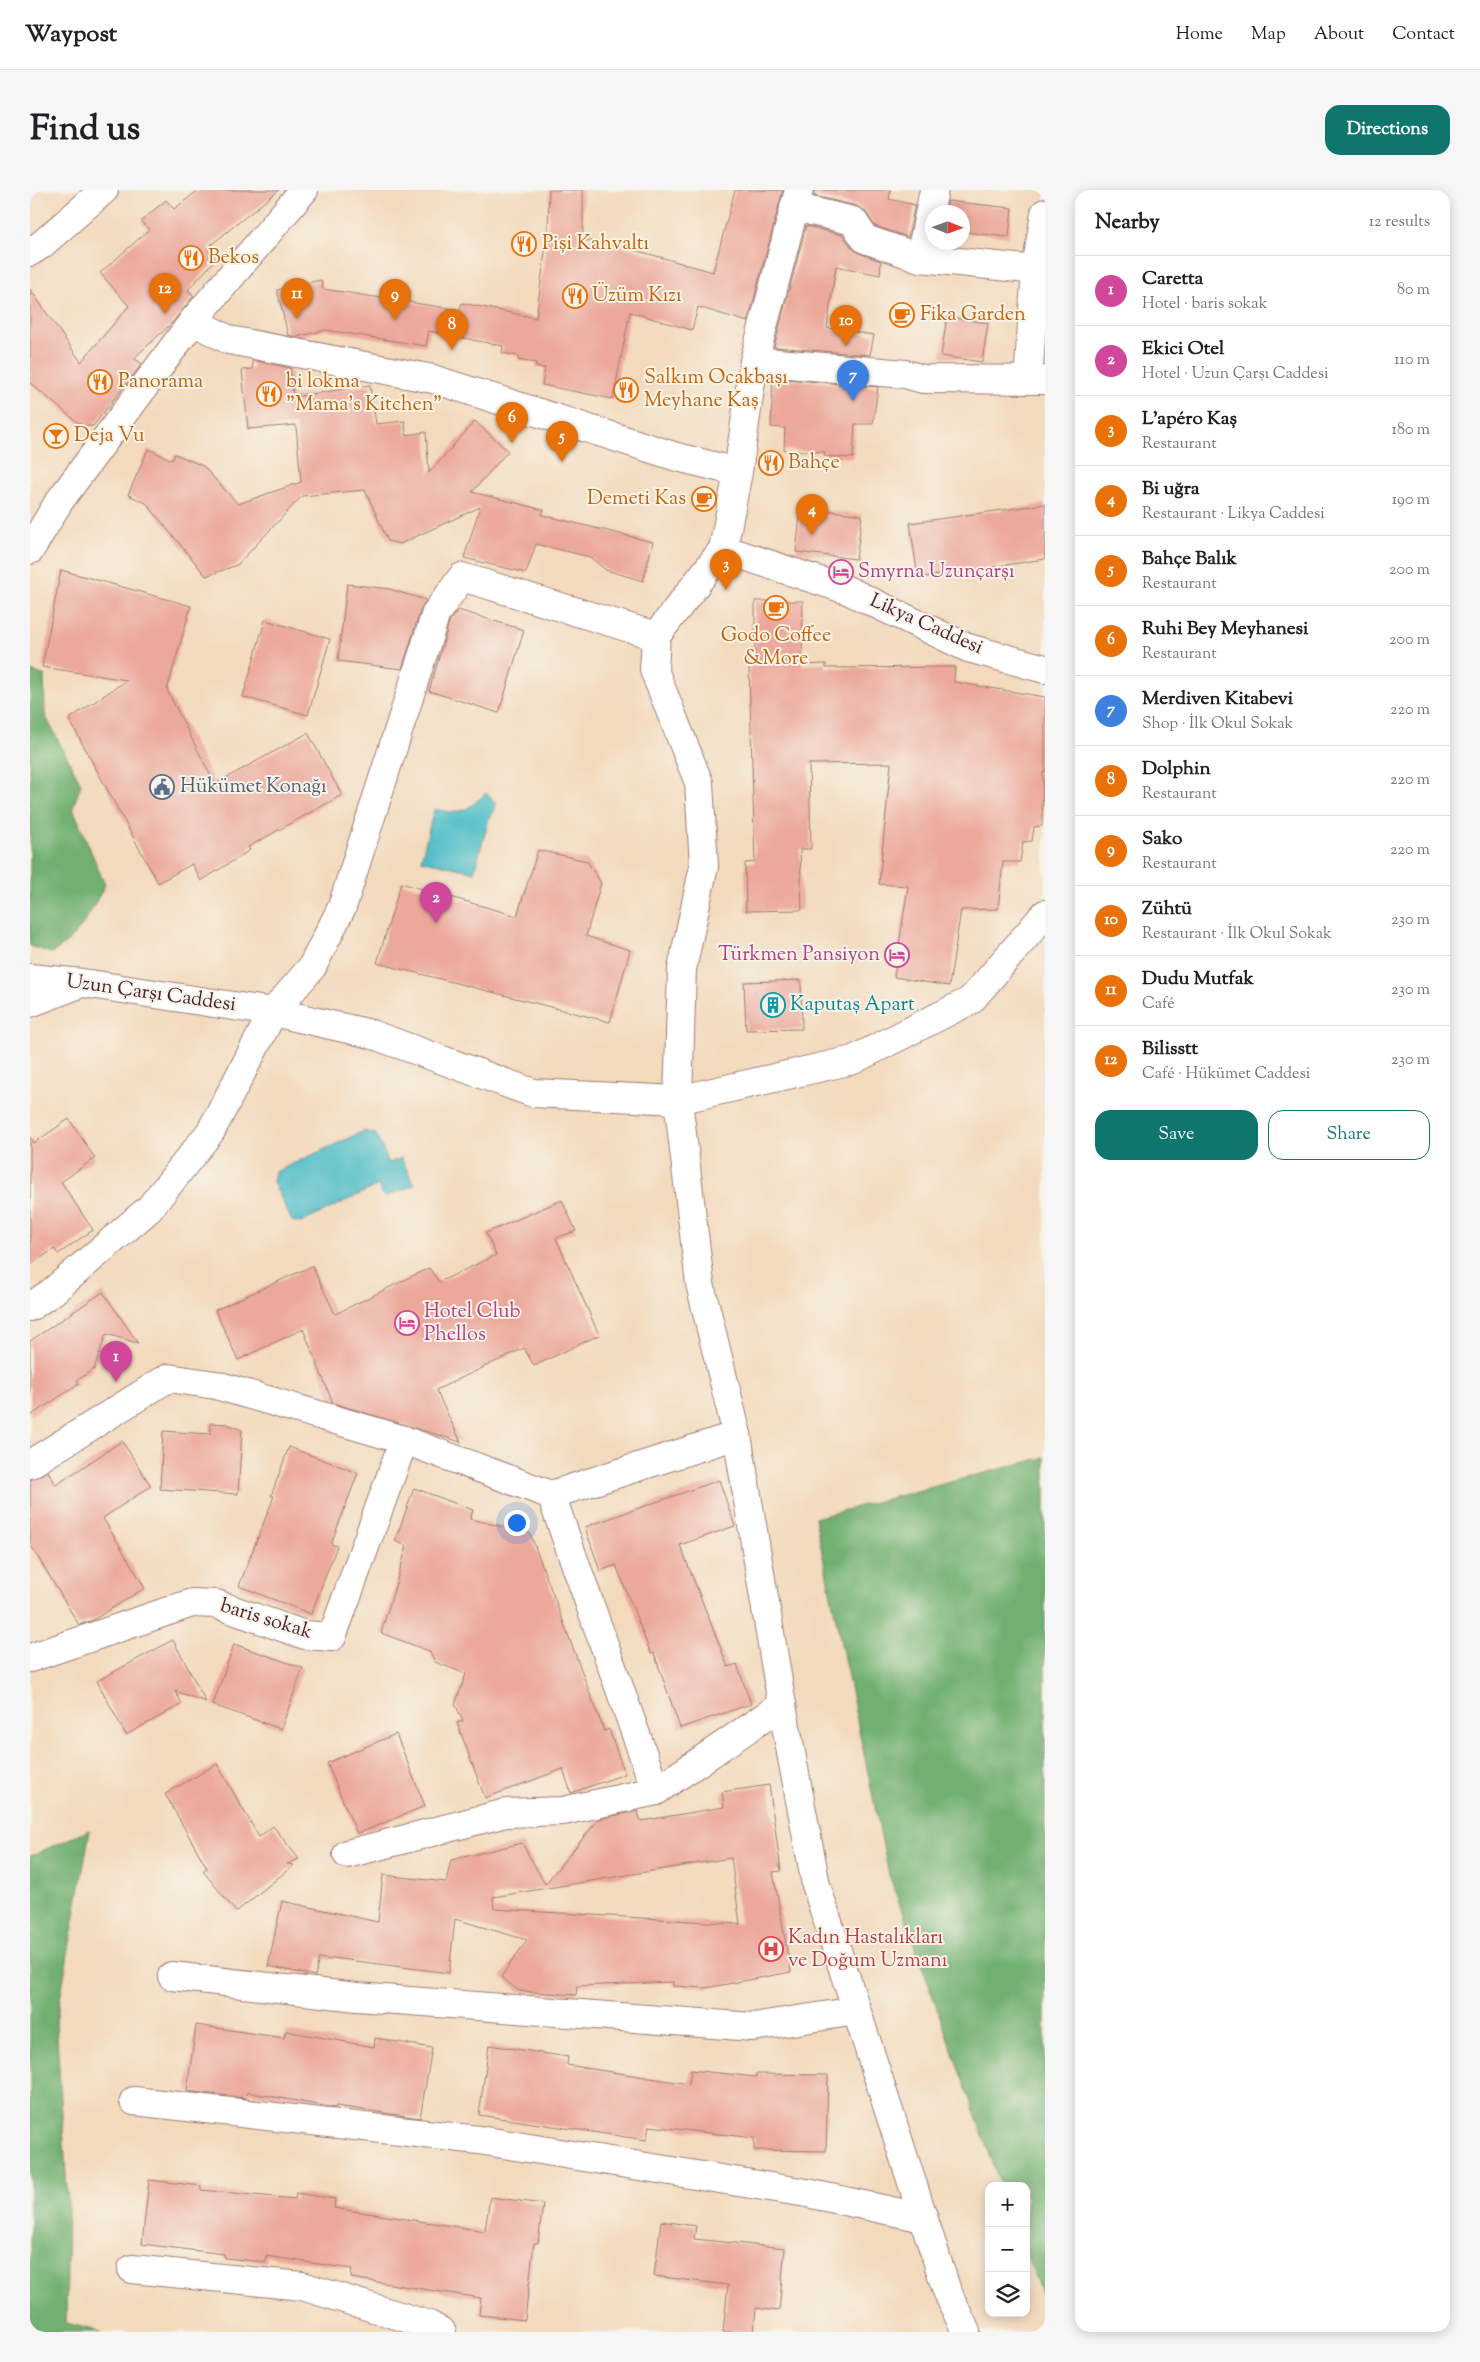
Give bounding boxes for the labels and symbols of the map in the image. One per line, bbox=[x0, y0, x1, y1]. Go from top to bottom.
north arrow bbox=[925, 205, 970, 250]
place label: Pişi Kahvaltı bbox=[542, 230, 650, 259]
restaurant icon: Pişi Kahvaltı bbox=[511, 231, 537, 257]
place label: Bekos bbox=[208, 244, 259, 273]
restaurant icon: Bekos bbox=[178, 245, 204, 271]
pin: 12 bbox=[149, 273, 181, 314]
pin: 11 bbox=[281, 278, 313, 319]
pin: 9 bbox=[379, 279, 411, 320]
place label: Üzüm Kızı bbox=[592, 281, 682, 311]
restaurant icon: Üzüm Kızı bbox=[562, 283, 588, 309]
place label: Fika Garden bbox=[920, 301, 1026, 330]
cafe icon: Fika Garden bbox=[889, 302, 915, 328]
pin: 10 bbox=[830, 305, 862, 346]
pin: 8 bbox=[436, 309, 468, 350]
pin: 7 bbox=[837, 360, 869, 401]
place label: Salkım Ocakbaşı Meyhane Kaş bbox=[644, 364, 788, 416]
place label: Panorama bbox=[118, 368, 203, 397]
place label: bi lokma "Mama's Kitchen" bbox=[286, 368, 442, 420]
restaurant icon: Panorama bbox=[87, 369, 113, 395]
restaurant icon: Salkım Ocakbaşı Meyhane Kaş bbox=[613, 377, 639, 403]
restaurant icon: bi lokma "Mama's Kitchen" bbox=[256, 381, 282, 407]
pin: 6 bbox=[496, 402, 528, 443]
pin: 5 bbox=[546, 421, 578, 462]
place label: Deja Vu bbox=[74, 422, 145, 451]
bar icon: Deja Vu bbox=[43, 423, 69, 449]
place label: Bahçe bbox=[788, 449, 840, 478]
restaurant icon: Bahçe bbox=[758, 450, 784, 476]
place label: Demeti Kas bbox=[587, 485, 686, 514]
cafe icon: Demeti Kas bbox=[691, 486, 717, 512]
pin: 4 bbox=[796, 494, 828, 535]
pin: 3 bbox=[710, 549, 742, 590]
place label: Smyrna Uzunçarşı bbox=[858, 558, 1015, 587]
hotel icon: Smyrna Uzunçarşı bbox=[828, 559, 854, 585]
street label: Likya Caddesi bbox=[865, 587, 988, 663]
cafe icon: Godo Coffee &More bbox=[763, 595, 789, 621]
place label: Godo Coffee &More bbox=[721, 622, 831, 674]
place label: Hükümet Konağı bbox=[180, 773, 327, 802]
public building icon: Hükümet Konağı bbox=[149, 774, 175, 800]
pin: 2 bbox=[420, 882, 452, 923]
place label: Türkmen Pansiyon bbox=[718, 941, 880, 970]
hotel icon: Türkmen Pansiyon bbox=[884, 942, 910, 968]
street label: Uzun Çarşı Caddesi bbox=[64, 968, 238, 1020]
place label: Kaputaş Apart bbox=[790, 991, 915, 1020]
building icon: Kaputaş Apart bbox=[760, 992, 786, 1018]
place label: Hotel Club Phellos bbox=[424, 1298, 520, 1350]
hotel icon: Hotel Club Phellos bbox=[394, 1310, 420, 1336]
pin: 1 bbox=[100, 1341, 132, 1382]
your location bbox=[504, 1510, 530, 1536]
street label: baris sokak bbox=[216, 1592, 316, 1648]
place label: Kadın Hastalıkları ve Doğum Uzmanı bbox=[788, 1924, 948, 1976]
hospital icon: Kadın Hastalıkları ve Doğum Uzmanı bbox=[758, 1936, 784, 1962]

